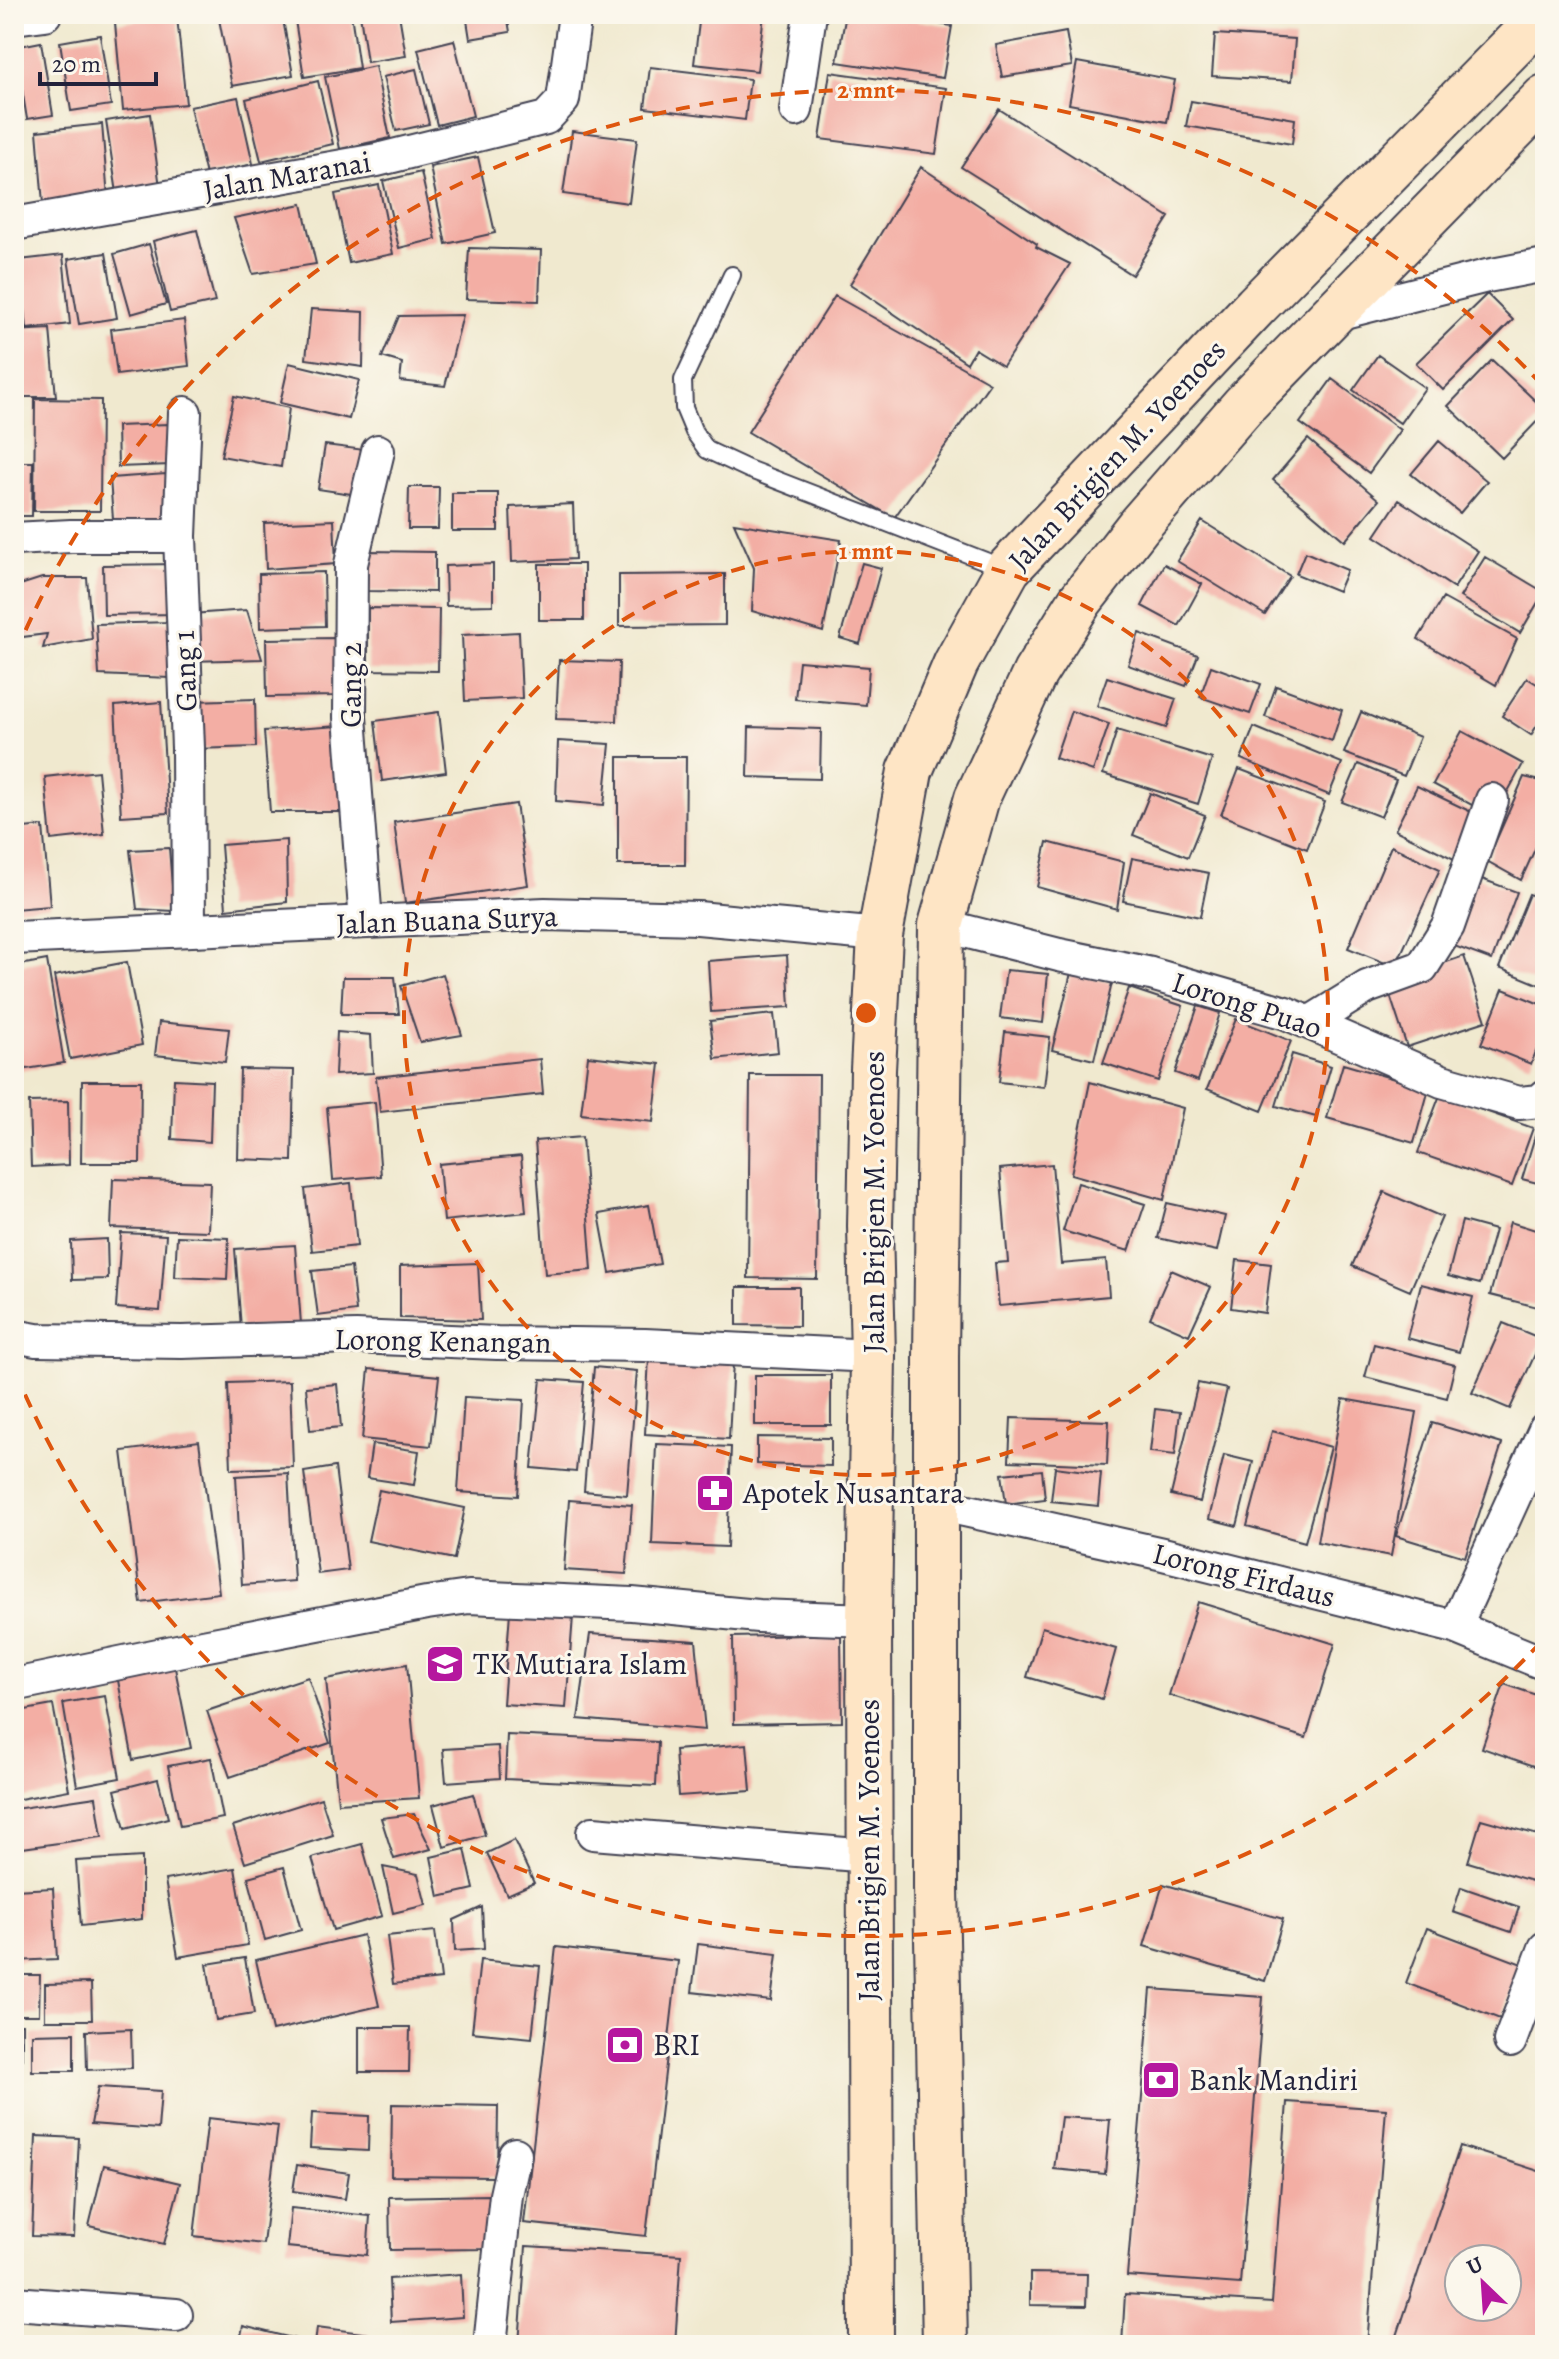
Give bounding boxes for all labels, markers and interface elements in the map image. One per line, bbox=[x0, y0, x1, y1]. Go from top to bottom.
scale bar bbox=[40, 36, 156, 86]
text: 20 m bbox=[52, 48, 101, 80]
text: 2 mnt bbox=[837, 74, 895, 106]
street label: Jalan Maranai bbox=[200, 142, 374, 210]
street label: Jalan Brigjen M. Yoenoes bbox=[999, 331, 1235, 579]
text: 1 mnt bbox=[839, 535, 893, 567]
street label: Gang 1 bbox=[164, 630, 206, 712]
street label: Gang 2 bbox=[331, 642, 371, 728]
street label: Jalan Buana Surya bbox=[335, 896, 559, 944]
street label: Lorong Puao bbox=[1167, 962, 1327, 1048]
centre of rings bbox=[852, 999, 880, 1027]
street label: Jalan Brigjen M. Yoenoes bbox=[854, 1051, 894, 1353]
street label: Lorong Kenangan bbox=[334, 1319, 552, 1363]
pharmacy icon: Apotek Nusantara bbox=[694, 1472, 736, 1514]
place label: Apotek Nusantara bbox=[742, 1473, 964, 1513]
street label: Lorong Firdaus bbox=[1149, 1533, 1339, 1617]
school or university icon: TK Mutiara Islam bbox=[424, 1643, 466, 1685]
place label: TK Mutiara Islam bbox=[473, 1644, 687, 1684]
street label: Jalan Brigjen M. Yoenoes bbox=[849, 1699, 889, 2001]
bank icon: BRI bbox=[604, 2024, 646, 2066]
place label: BRI bbox=[653, 2025, 700, 2065]
bank icon: Bank Mandiri bbox=[1140, 2059, 1182, 2101]
place label: Bank Mandiri bbox=[1189, 2060, 1358, 2100]
north arrow bbox=[1443, 2243, 1523, 2323]
text: U bbox=[1462, 2249, 1488, 2282]

